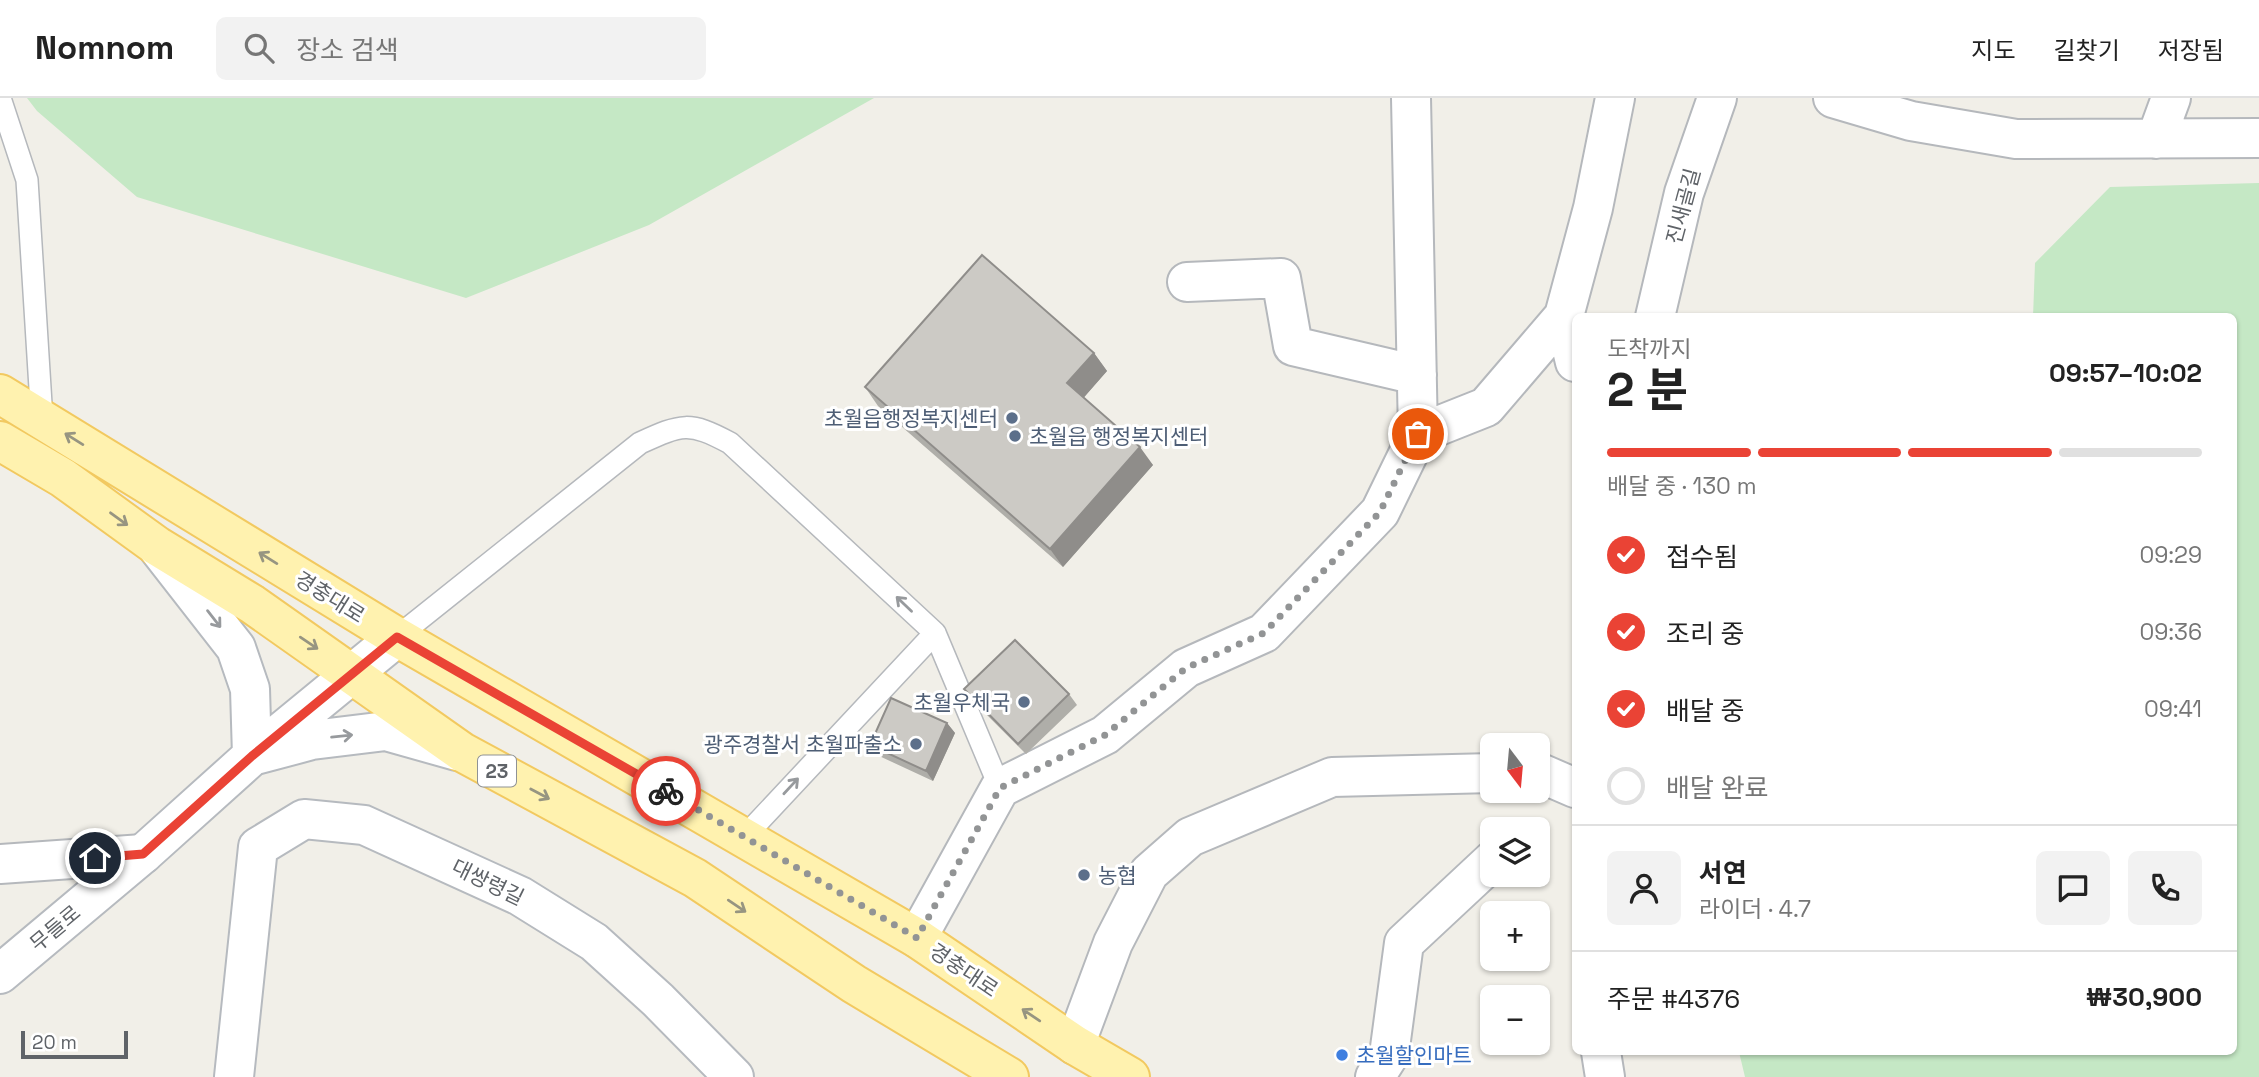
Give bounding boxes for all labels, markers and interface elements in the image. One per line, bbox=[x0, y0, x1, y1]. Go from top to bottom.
search box bbox=[216, 17, 706, 80]
text: Nomnom bbox=[35, 27, 174, 69]
icon: search bbox=[240, 29, 278, 67]
text: 장소 검색 bbox=[296, 33, 399, 67]
text: 지도 bbox=[1971, 35, 2016, 66]
text: 길찾기 bbox=[2054, 35, 2120, 66]
text: 저장됨 bbox=[2158, 35, 2224, 66]
street label: 진새골길 bbox=[1660, 165, 1706, 247]
text: 도착까지 bbox=[1607, 334, 1692, 364]
text: 09:57–10:02 bbox=[2049, 356, 2202, 390]
text: 2 분 bbox=[1607, 361, 1688, 419]
pin bbox=[1388, 404, 1448, 464]
place label: 초월읍행정복지센터 bbox=[824, 405, 998, 432]
marker: 초월읍행정복지센터 bbox=[1004, 410, 1020, 426]
icon: bag bbox=[1399, 415, 1437, 453]
place label: 초월읍 행정복지센터 bbox=[1029, 423, 1208, 450]
marker: 초월읍 행정복지센터 bbox=[1007, 428, 1023, 444]
one-way arrow bbox=[65, 432, 85, 446]
text: 배달 중 · 130 m bbox=[1607, 471, 1756, 501]
one-way arrow bbox=[109, 511, 127, 526]
icon: check bbox=[1607, 536, 1645, 574]
text: 접수됨 bbox=[1666, 540, 1738, 574]
text: 09:29 bbox=[2139, 540, 2202, 570]
one-way arrow bbox=[259, 551, 279, 565]
street label: 경충대로 bbox=[290, 565, 370, 629]
one-way arrow bbox=[895, 596, 913, 612]
one-way arrow bbox=[206, 610, 221, 628]
icon: check bbox=[1607, 613, 1645, 651]
text: 조리 중 bbox=[1666, 617, 1744, 651]
text: 09:36 bbox=[2139, 617, 2202, 647]
one-way arrow bbox=[299, 636, 318, 650]
place label: 초월우체국 bbox=[913, 689, 1010, 716]
icon: check bbox=[1607, 690, 1645, 728]
marker: 초월우체국 bbox=[1016, 694, 1032, 710]
text: 배달 중 bbox=[1666, 694, 1744, 728]
text: 09:41 bbox=[2144, 694, 2202, 724]
one-way arrow bbox=[330, 730, 353, 743]
place label: 광주경찰서 초월파출소 bbox=[703, 731, 902, 758]
north arrow bbox=[1480, 733, 1550, 803]
map controls bbox=[1480, 733, 1550, 1055]
marker: 광주경찰서 초월파출소 bbox=[908, 736, 924, 752]
road number: 23 bbox=[478, 756, 516, 786]
courier bbox=[631, 756, 701, 826]
text: 배달 완료 bbox=[1666, 771, 1768, 805]
icon: bike bbox=[647, 772, 685, 810]
one-way arrow bbox=[783, 778, 800, 795]
one-way arrow bbox=[529, 788, 550, 801]
button: layers bbox=[1480, 817, 1550, 887]
pin bbox=[65, 828, 125, 888]
icon: home bbox=[76, 839, 114, 877]
button: person bbox=[1607, 851, 1681, 925]
button: chat bbox=[2036, 851, 2110, 925]
button: phone bbox=[2128, 851, 2202, 925]
street label: 대쌍령길 bbox=[447, 853, 529, 911]
text: 서연 bbox=[1699, 856, 1747, 890]
place label: 농협 bbox=[1098, 862, 1137, 889]
marker: 농협 bbox=[1076, 867, 1092, 883]
text: 라이더 · 4.7 bbox=[1699, 894, 1811, 924]
street label: 무들로 bbox=[24, 899, 86, 957]
one-way arrow bbox=[727, 900, 747, 914]
button: + bbox=[1480, 901, 1550, 971]
street label: 경충대로 bbox=[924, 937, 1004, 1003]
text: ₩30,900 bbox=[2086, 980, 2202, 1014]
text: 주문 #4376 bbox=[1607, 982, 1740, 1016]
button: − bbox=[1480, 985, 1550, 1055]
one-way arrow bbox=[1021, 1008, 1041, 1022]
scale bar bbox=[21, 1028, 128, 1060]
text: 20 m bbox=[32, 1030, 77, 1055]
place label: 초월할인마트 bbox=[1356, 1042, 1472, 1069]
marker: 초월할인마트 bbox=[1334, 1047, 1350, 1063]

